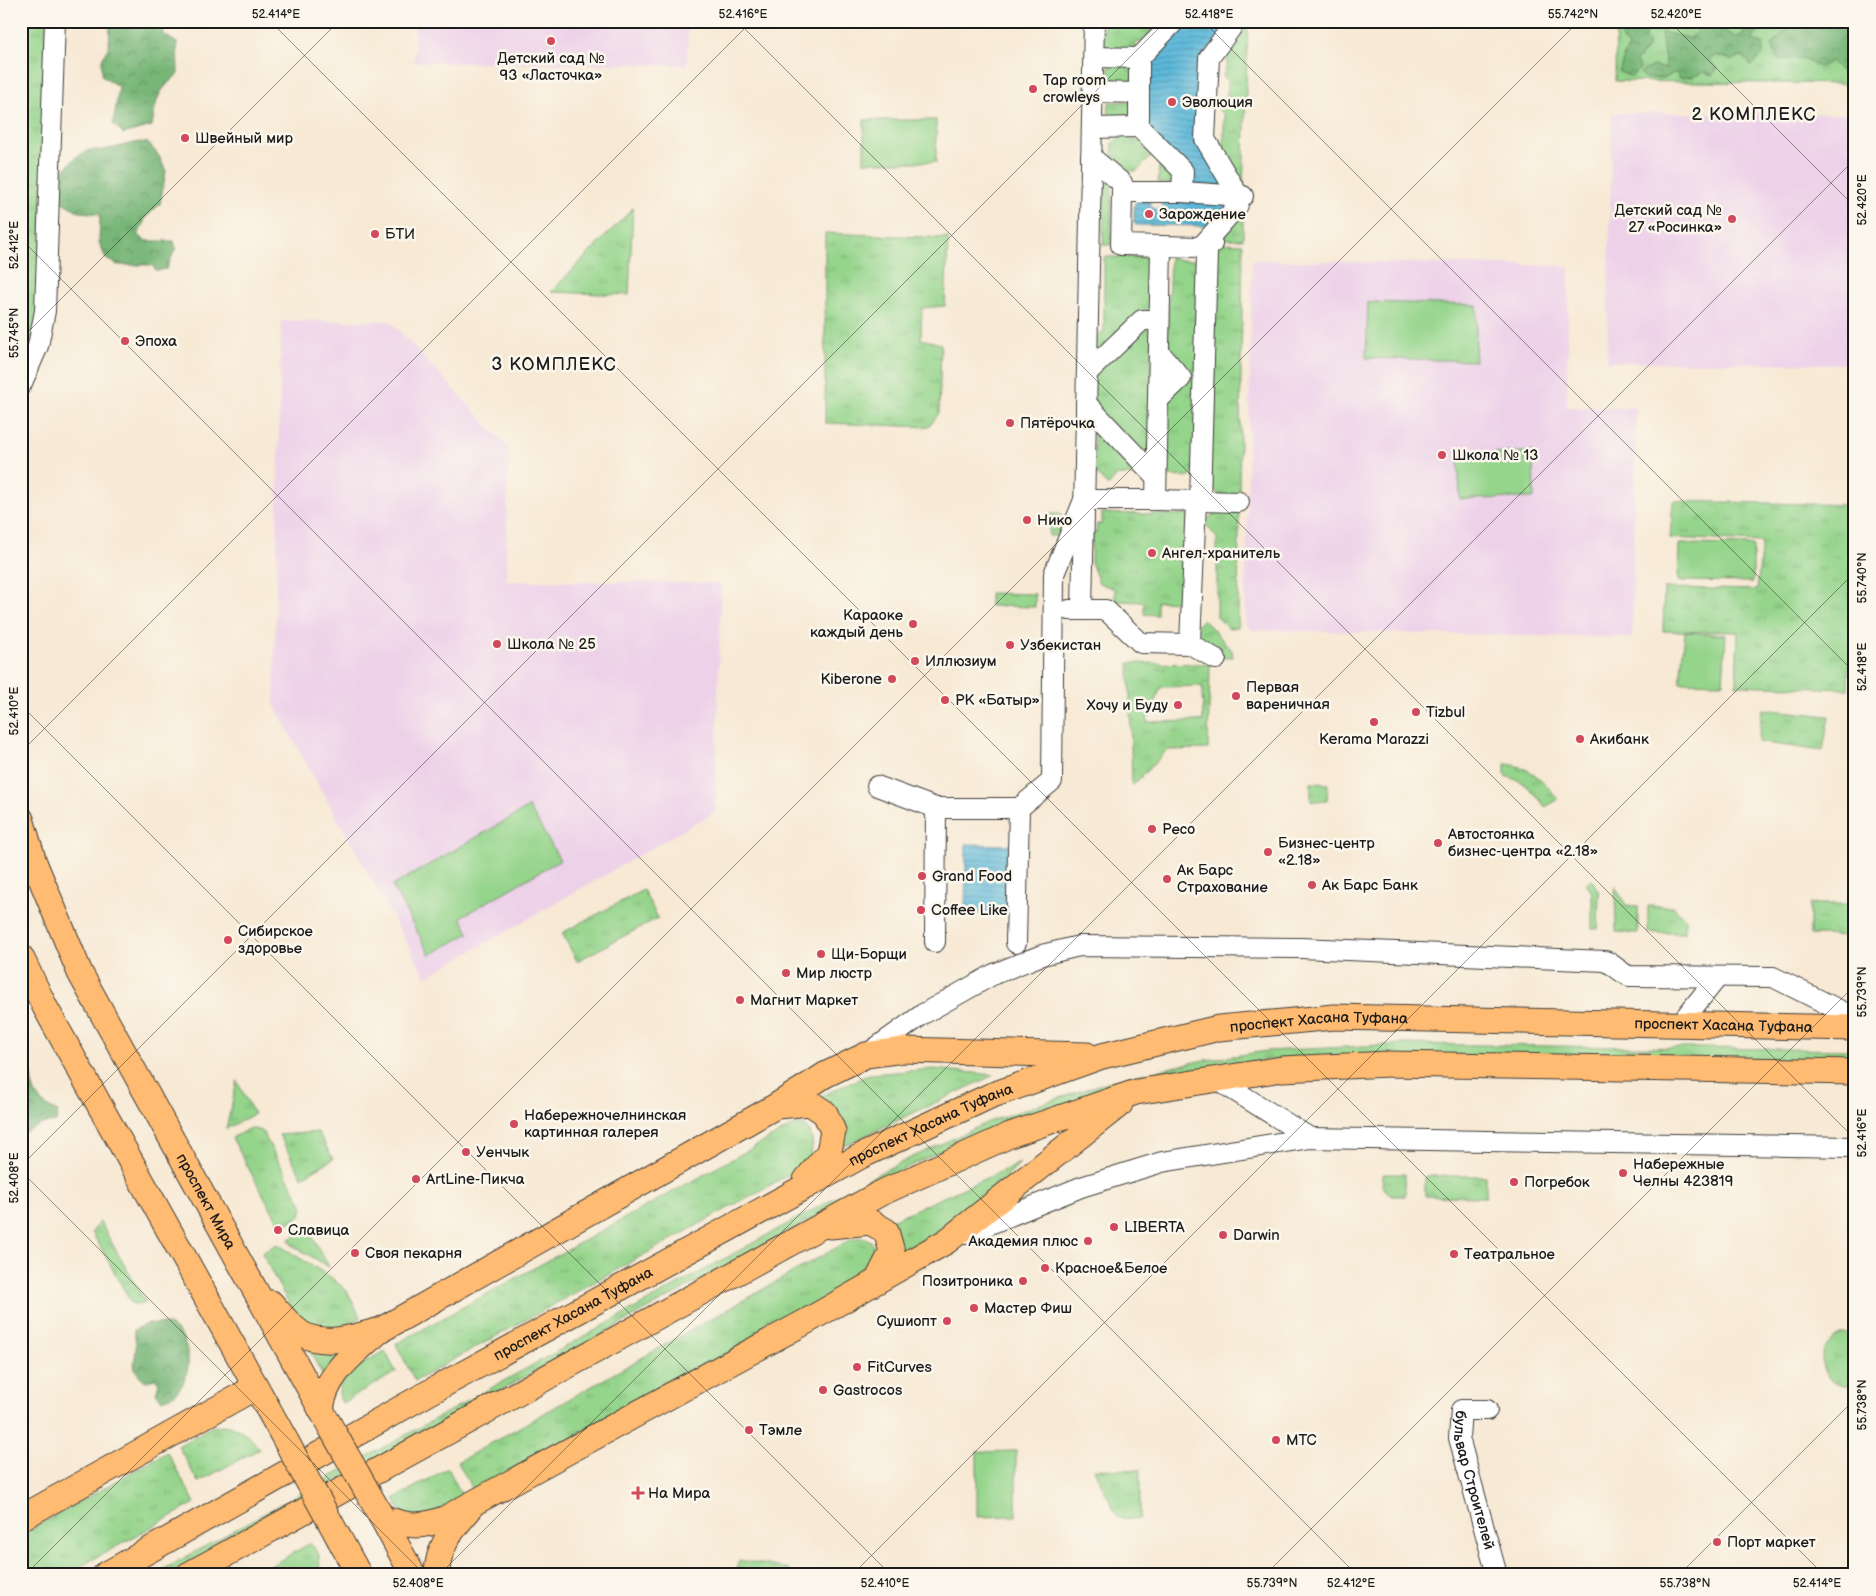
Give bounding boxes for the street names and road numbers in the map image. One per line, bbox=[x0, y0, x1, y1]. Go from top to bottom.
street label: проспект Хасана Туфана bbox=[1229, 1008, 1408, 1037]
street label: проспект Хасана Туфана bbox=[1634, 1014, 1813, 1037]
street label: проспект Хасана Туфана bbox=[846, 1080, 1016, 1171]
street label: проспект Мира bbox=[172, 1150, 240, 1253]
street label: проспект Хасана Туфана bbox=[490, 1263, 656, 1365]
street label: бульвар Строителей bbox=[1449, 1410, 1499, 1552]

